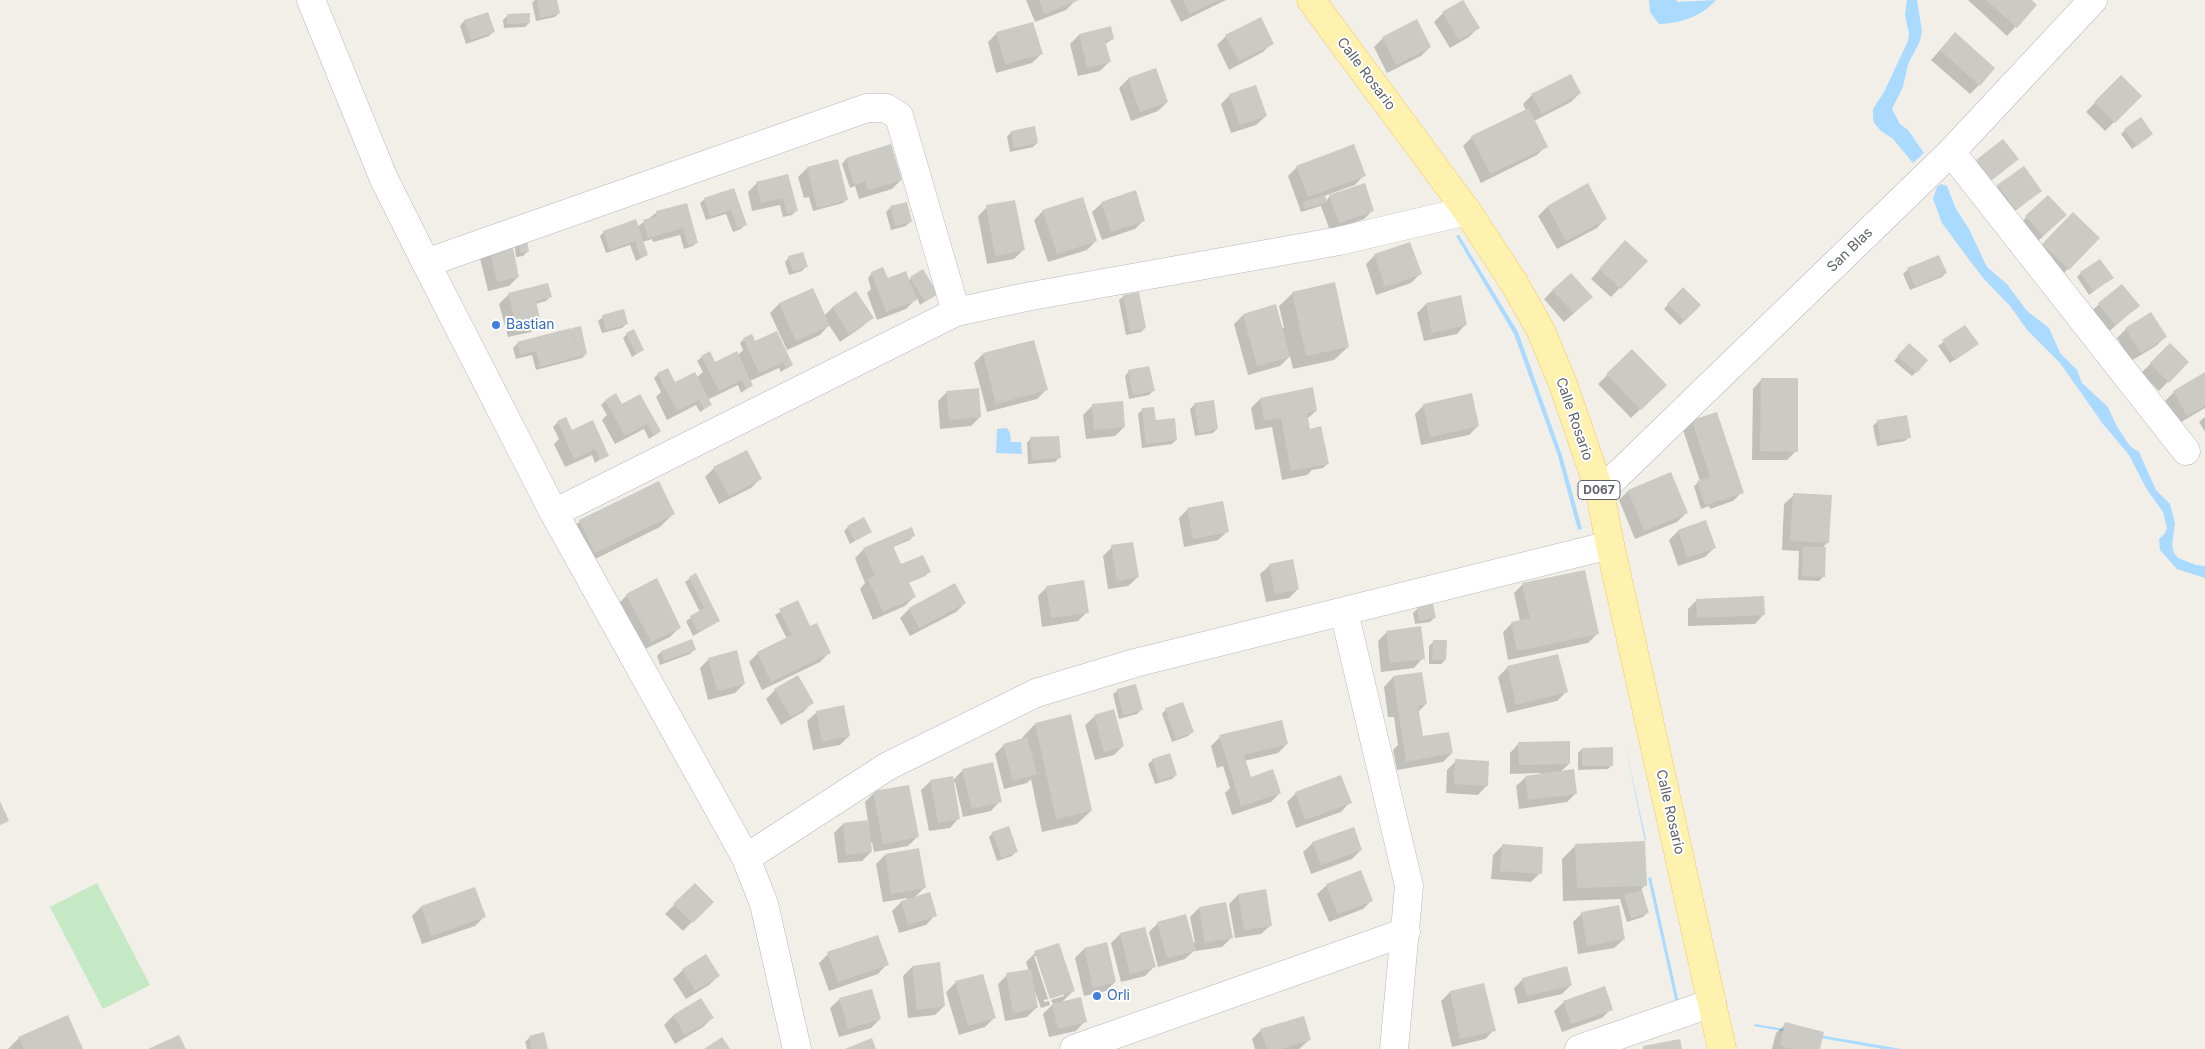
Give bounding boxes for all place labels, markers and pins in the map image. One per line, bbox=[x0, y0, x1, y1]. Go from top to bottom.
place label: Bastian bbox=[506, 317, 555, 333]
marker: Bastian bbox=[490, 319, 502, 331]
place label: Orli bbox=[1107, 988, 1130, 1004]
marker: Orli bbox=[1091, 990, 1103, 1002]

